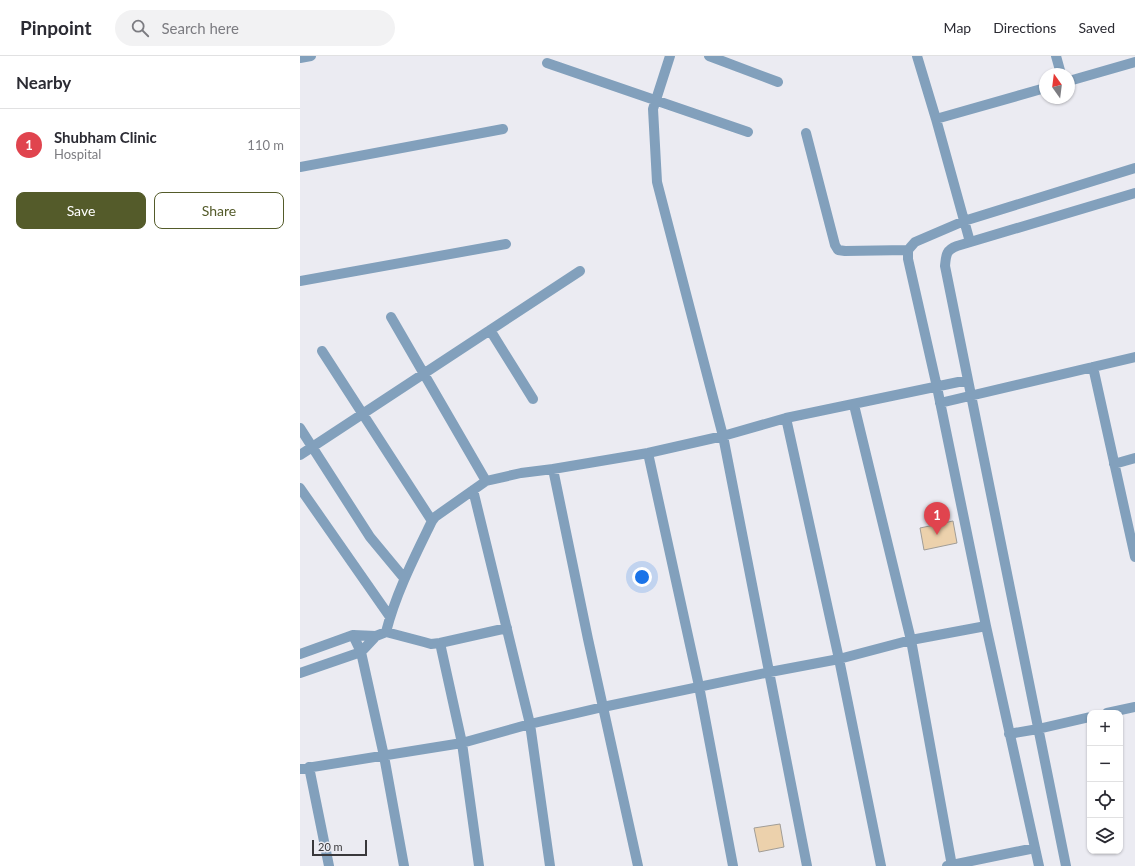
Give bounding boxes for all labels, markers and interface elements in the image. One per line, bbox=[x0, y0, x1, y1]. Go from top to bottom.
search box bbox=[115, 10, 395, 46]
text: Pinpoint bbox=[20, 16, 91, 39]
icon: search bbox=[129, 17, 151, 39]
text: Search here bbox=[161, 19, 239, 37]
text: Map bbox=[944, 19, 971, 36]
text: Directions bbox=[993, 19, 1056, 36]
text: Saved bbox=[1078, 19, 1115, 36]
north arrow bbox=[1039, 68, 1075, 104]
text: Nearby bbox=[16, 72, 71, 93]
text: Shubham Clinic bbox=[54, 128, 157, 146]
text: 1 bbox=[25, 137, 33, 153]
text: 110 m bbox=[247, 137, 284, 153]
text: Hospital bbox=[54, 146, 101, 162]
button: Save bbox=[16, 192, 146, 229]
button: Share bbox=[154, 192, 284, 229]
pin: 1 bbox=[924, 502, 950, 535]
your location bbox=[632, 567, 652, 587]
map controls bbox=[1087, 710, 1123, 854]
button: + bbox=[1087, 710, 1123, 746]
button: − bbox=[1087, 746, 1123, 782]
button: locate bbox=[1087, 782, 1123, 818]
button: layers bbox=[1087, 818, 1123, 854]
scale bar bbox=[312, 838, 367, 857]
text: 20 m bbox=[318, 840, 343, 853]

